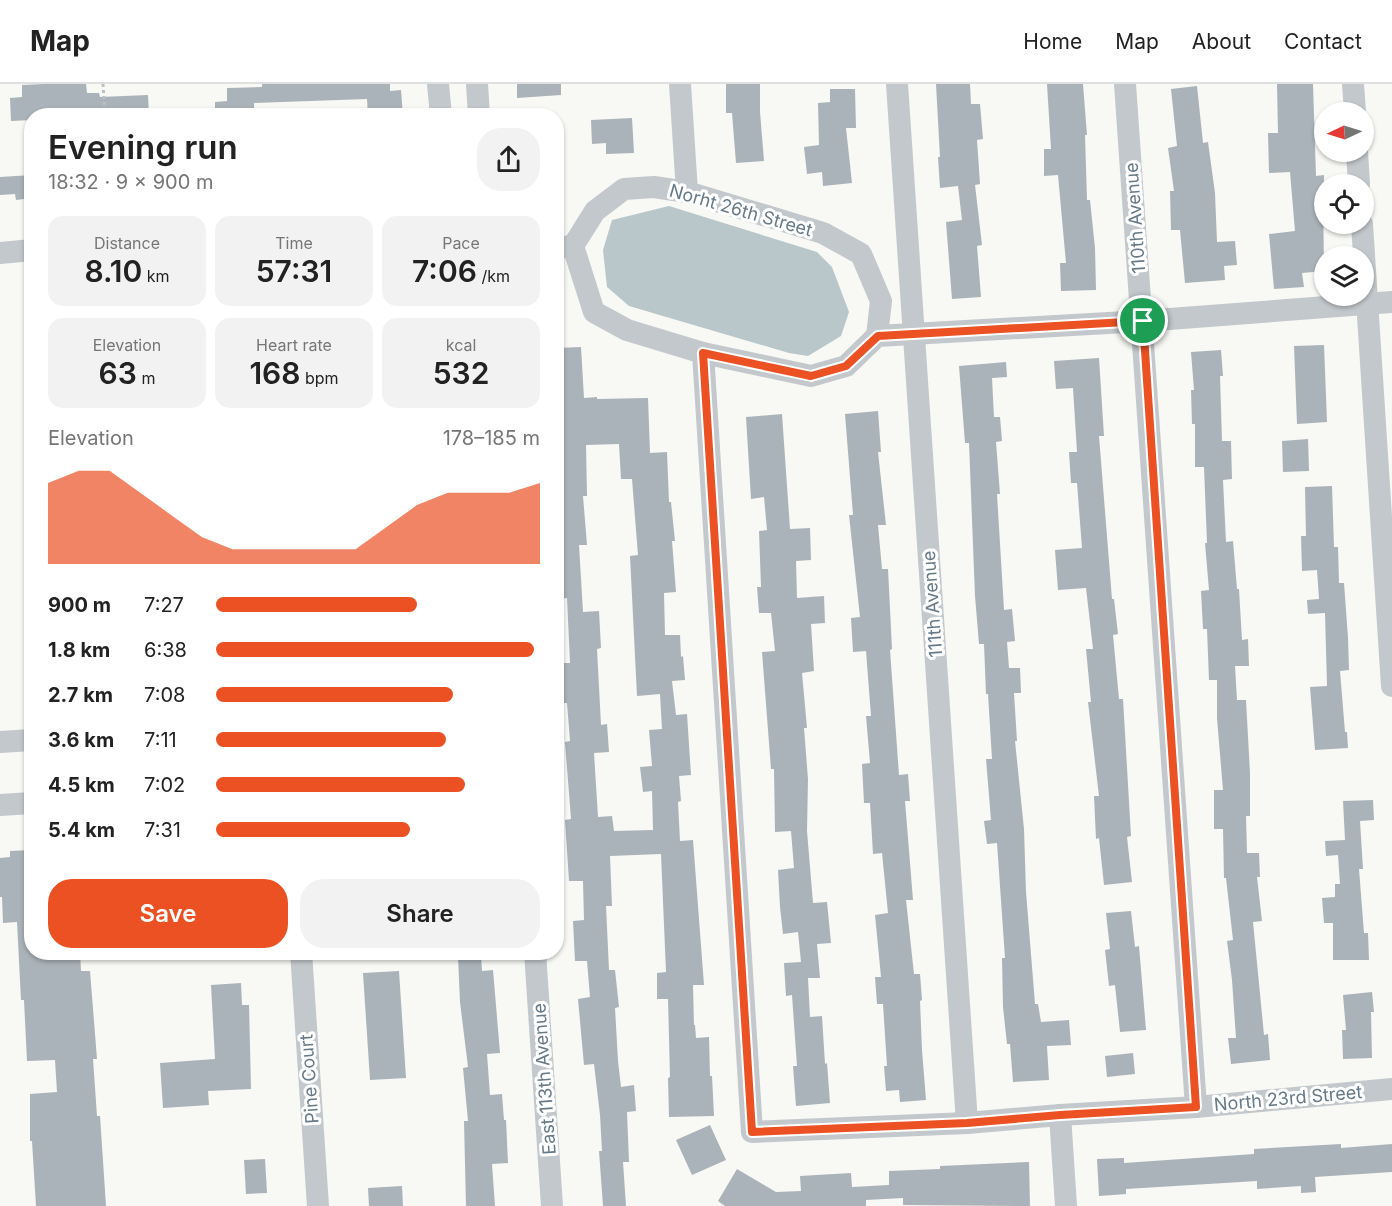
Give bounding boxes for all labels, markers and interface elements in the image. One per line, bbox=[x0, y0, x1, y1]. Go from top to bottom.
text: Map bbox=[30, 24, 90, 58]
text: Home bbox=[1023, 29, 1082, 54]
text: Map bbox=[1115, 29, 1159, 54]
text: About bbox=[1192, 29, 1251, 54]
text: Contact bbox=[1284, 29, 1362, 54]
north arrow bbox=[1314, 102, 1374, 162]
map controls bbox=[1314, 102, 1374, 306]
text: Evening run bbox=[48, 127, 238, 167]
button: share bbox=[477, 128, 540, 191]
street label: 110th Avenue bbox=[1121, 162, 1149, 274]
text: 18:32 · 9 × 900 m bbox=[48, 170, 214, 194]
button: locate bbox=[1314, 174, 1374, 234]
street label: Norht 26th Street bbox=[667, 180, 815, 240]
text: Distance bbox=[94, 233, 160, 253]
text: Time bbox=[275, 233, 313, 253]
text: Pace bbox=[442, 233, 480, 253]
button: layers bbox=[1314, 246, 1374, 306]
text: 8.10 bbox=[84, 253, 142, 289]
text: 57:31 bbox=[256, 253, 332, 289]
text: 7:06 bbox=[412, 253, 477, 289]
text: km bbox=[142, 266, 170, 286]
text: /km bbox=[477, 266, 510, 286]
pin bbox=[1117, 295, 1168, 346]
icon: arrive bbox=[1126, 304, 1159, 337]
text: Elevation bbox=[93, 335, 161, 355]
text: Heart rate bbox=[256, 335, 332, 355]
text: kcal bbox=[446, 335, 476, 355]
text: 63 bbox=[99, 355, 137, 391]
text: 168 bbox=[249, 355, 300, 391]
text: 532 bbox=[433, 355, 489, 391]
text: m bbox=[137, 368, 155, 388]
text: bpm bbox=[300, 368, 339, 388]
text: Elevation bbox=[48, 426, 134, 450]
text: 178–185 m bbox=[443, 426, 540, 450]
street label: 111th Avenue bbox=[918, 550, 946, 658]
text: 900 m bbox=[48, 593, 111, 617]
text: 7:27 bbox=[144, 593, 184, 617]
text: 1.8 km bbox=[48, 638, 110, 662]
text: 6:38 bbox=[144, 638, 187, 662]
text: 2.7 km bbox=[48, 683, 113, 707]
text: 7:08 bbox=[144, 683, 185, 707]
text: 3.6 km bbox=[48, 728, 114, 752]
text: 7:11 bbox=[144, 728, 177, 752]
text: 4.5 km bbox=[48, 773, 115, 797]
text: 7:02 bbox=[144, 773, 185, 797]
text: 5.4 km bbox=[48, 818, 115, 842]
text: 7:31 bbox=[144, 818, 181, 842]
button: Save bbox=[48, 879, 288, 948]
button: Share bbox=[300, 879, 540, 948]
street label: East 113th Avenue bbox=[528, 1002, 560, 1156]
street label: Pine Court bbox=[295, 1033, 323, 1124]
street label: North 23rd Street bbox=[1213, 1081, 1363, 1115]

